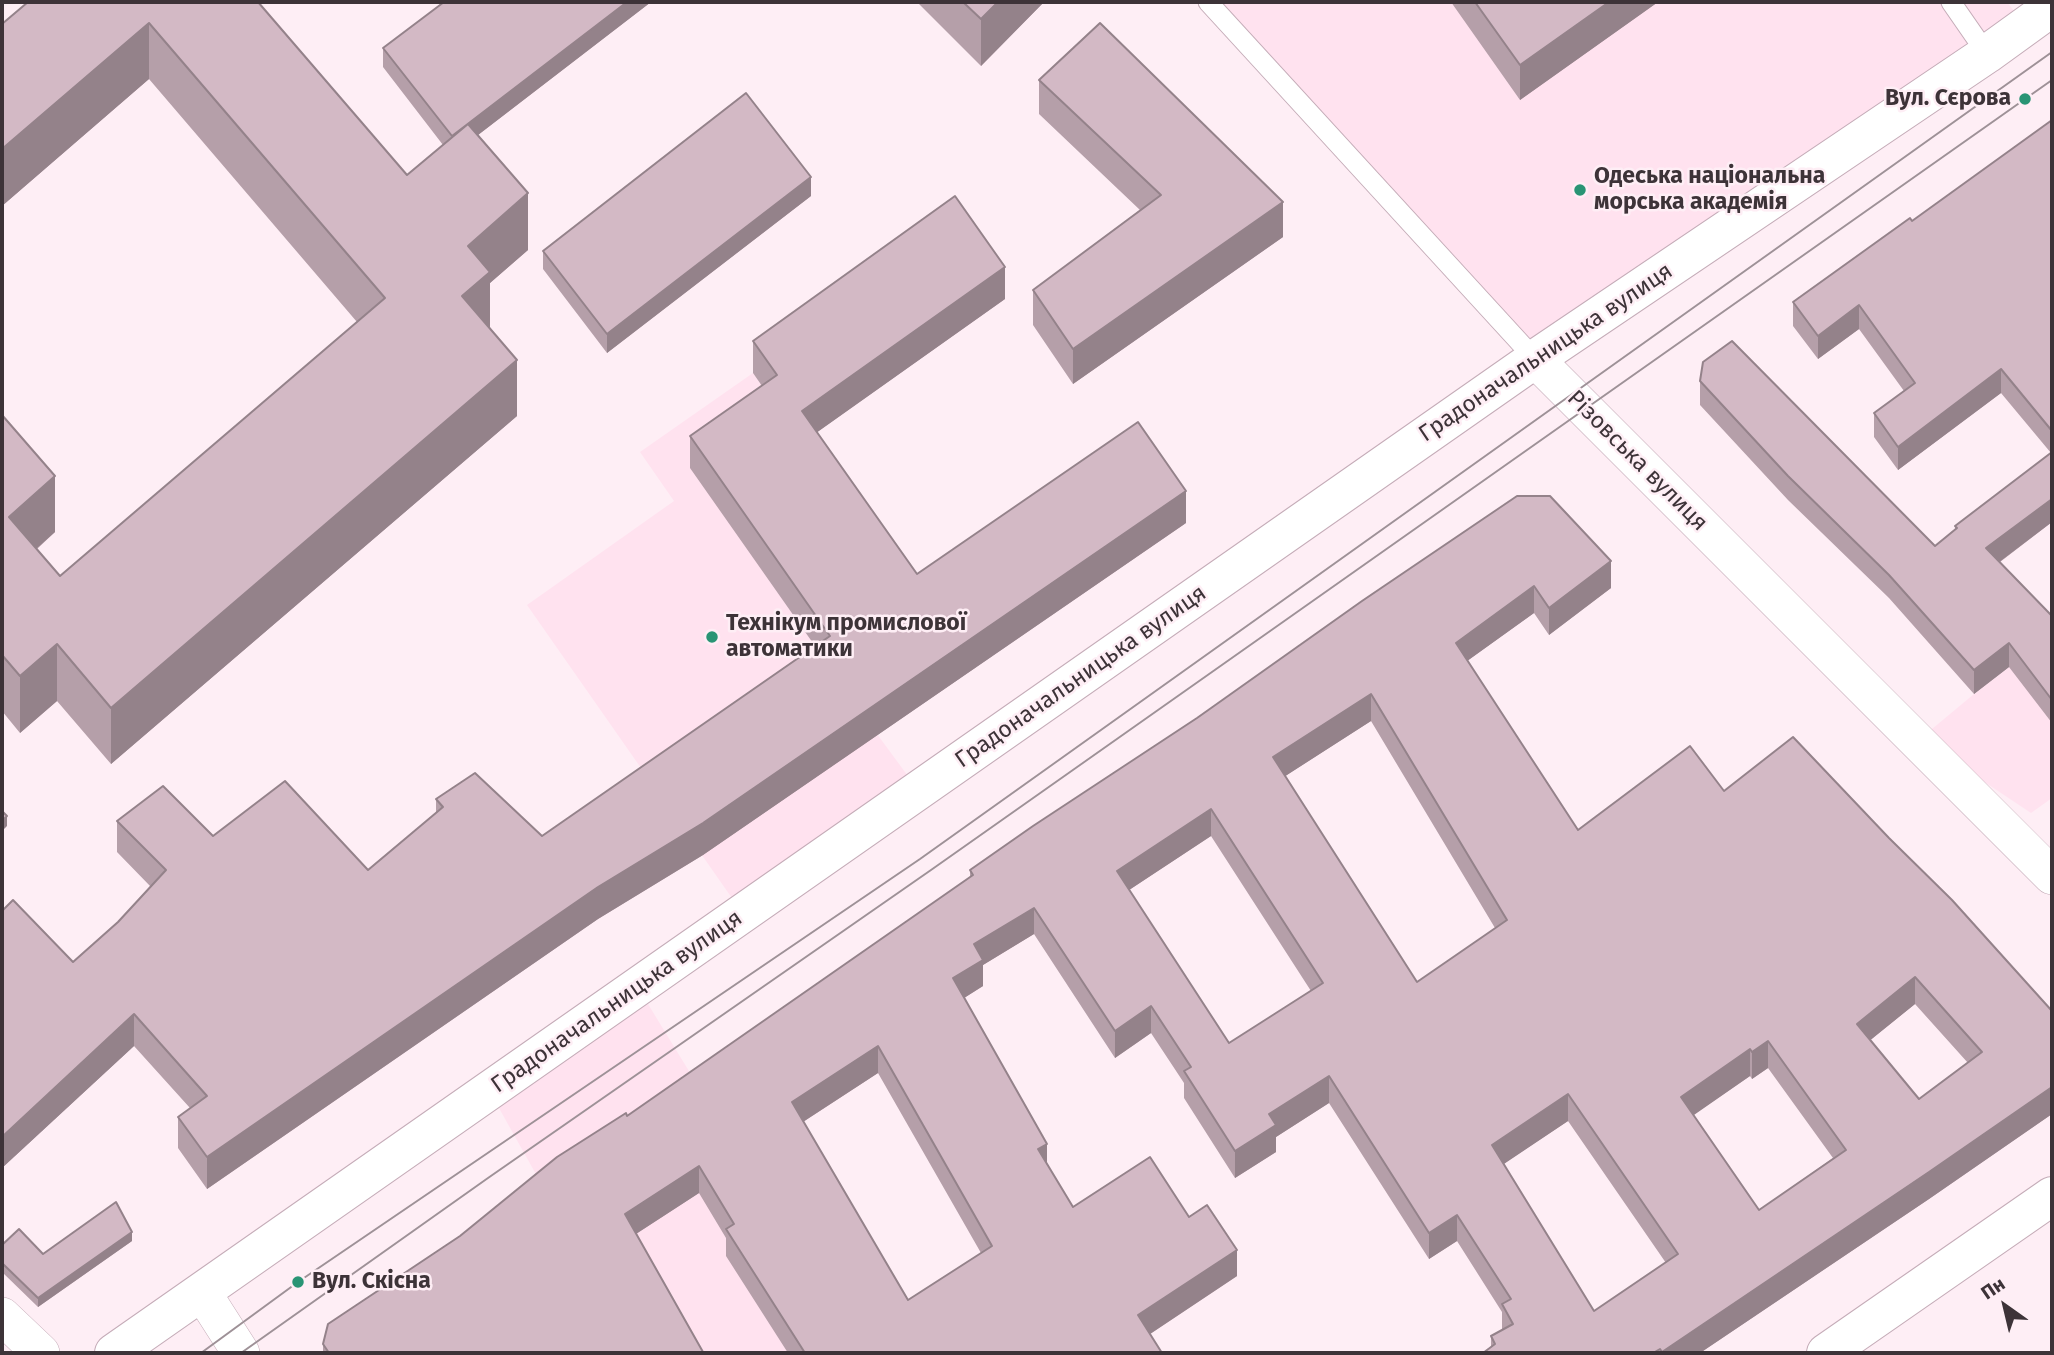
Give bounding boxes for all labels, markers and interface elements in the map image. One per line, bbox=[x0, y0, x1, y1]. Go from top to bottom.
place label: Вул. Сєрова bbox=[1885, 85, 2011, 113]
marker: Вул. Сєрова bbox=[2017, 91, 2033, 107]
place label: Одеська національна морська академія bbox=[1594, 163, 1825, 217]
marker: Одеська національна морська академія bbox=[1572, 182, 1588, 198]
street label: Градоначальницька вулиця bbox=[1414, 258, 1678, 448]
street label: Різовська вулиця bbox=[1561, 385, 1713, 537]
street label: Градоначальницька вулиця bbox=[950, 580, 1212, 774]
place label: Технікум промислової автоматики bbox=[726, 610, 966, 664]
marker: Технікум промислової автоматики bbox=[704, 629, 720, 645]
street label: Градоначальницька вулиця bbox=[486, 905, 748, 1099]
place label: Вул. Скісна bbox=[312, 1268, 431, 1296]
north arrow bbox=[1970, 1271, 2040, 1341]
text: Пн bbox=[1977, 1272, 2009, 1304]
marker: Вул. Скісна bbox=[290, 1274, 306, 1290]

